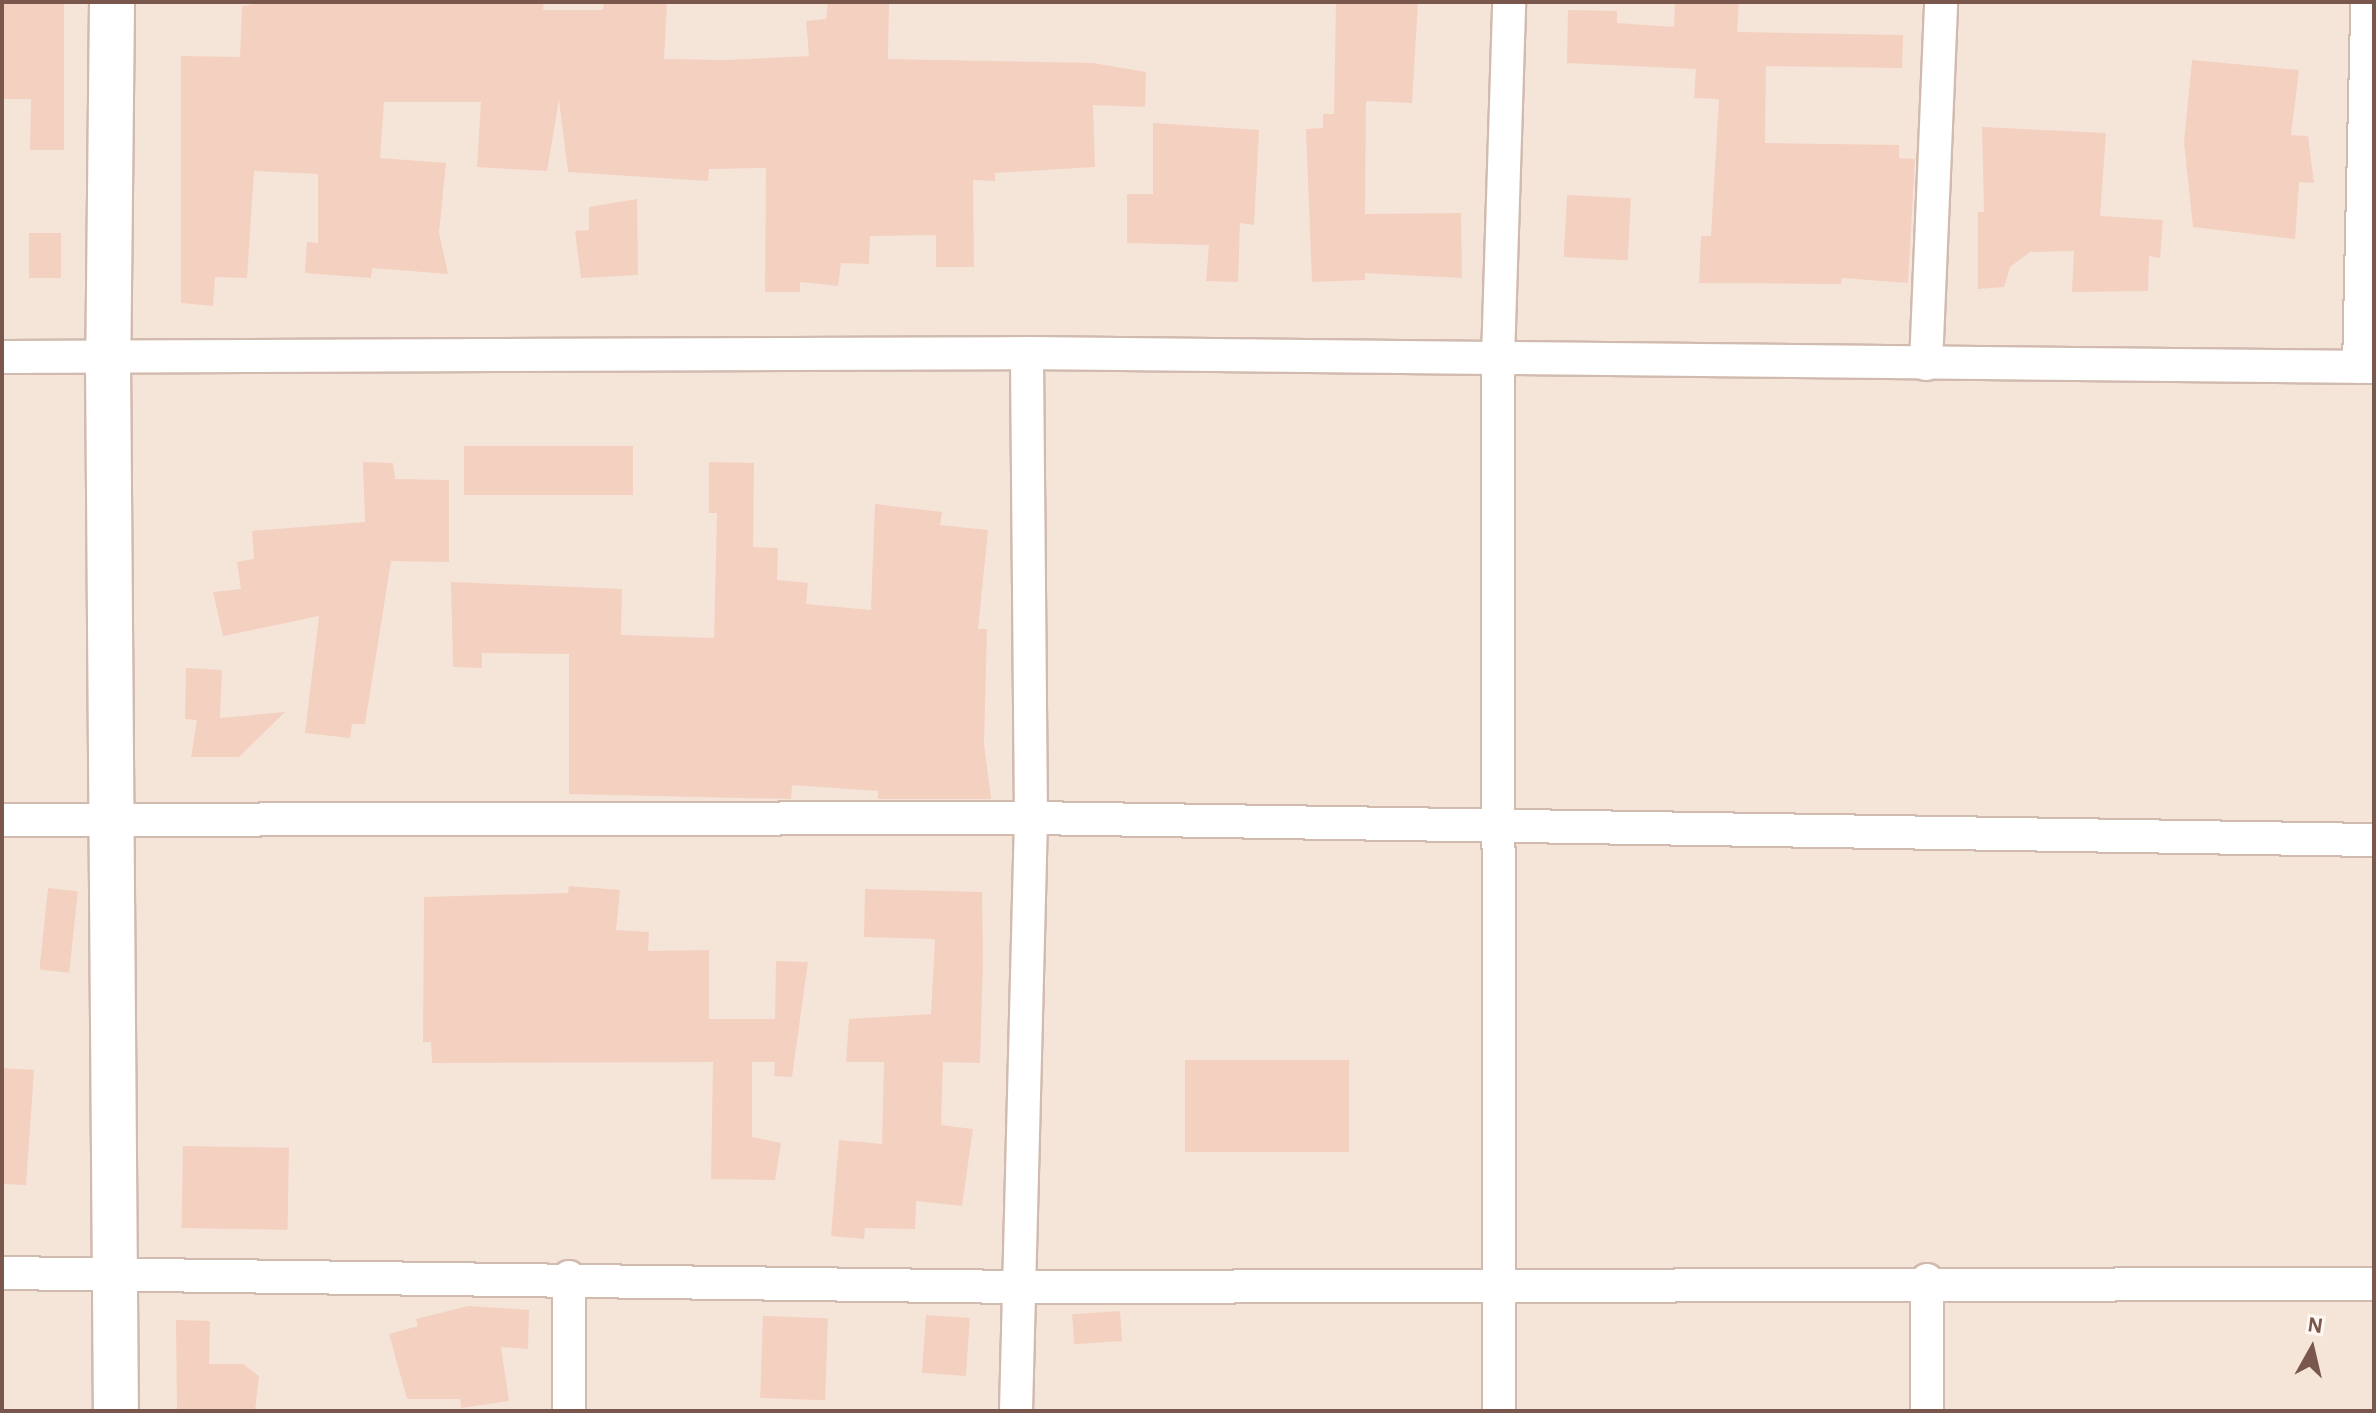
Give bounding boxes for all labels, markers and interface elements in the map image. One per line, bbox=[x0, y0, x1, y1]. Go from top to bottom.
north arrow bbox=[2272, 1309, 2352, 1389]
text: N bbox=[2306, 1313, 2324, 1337]

